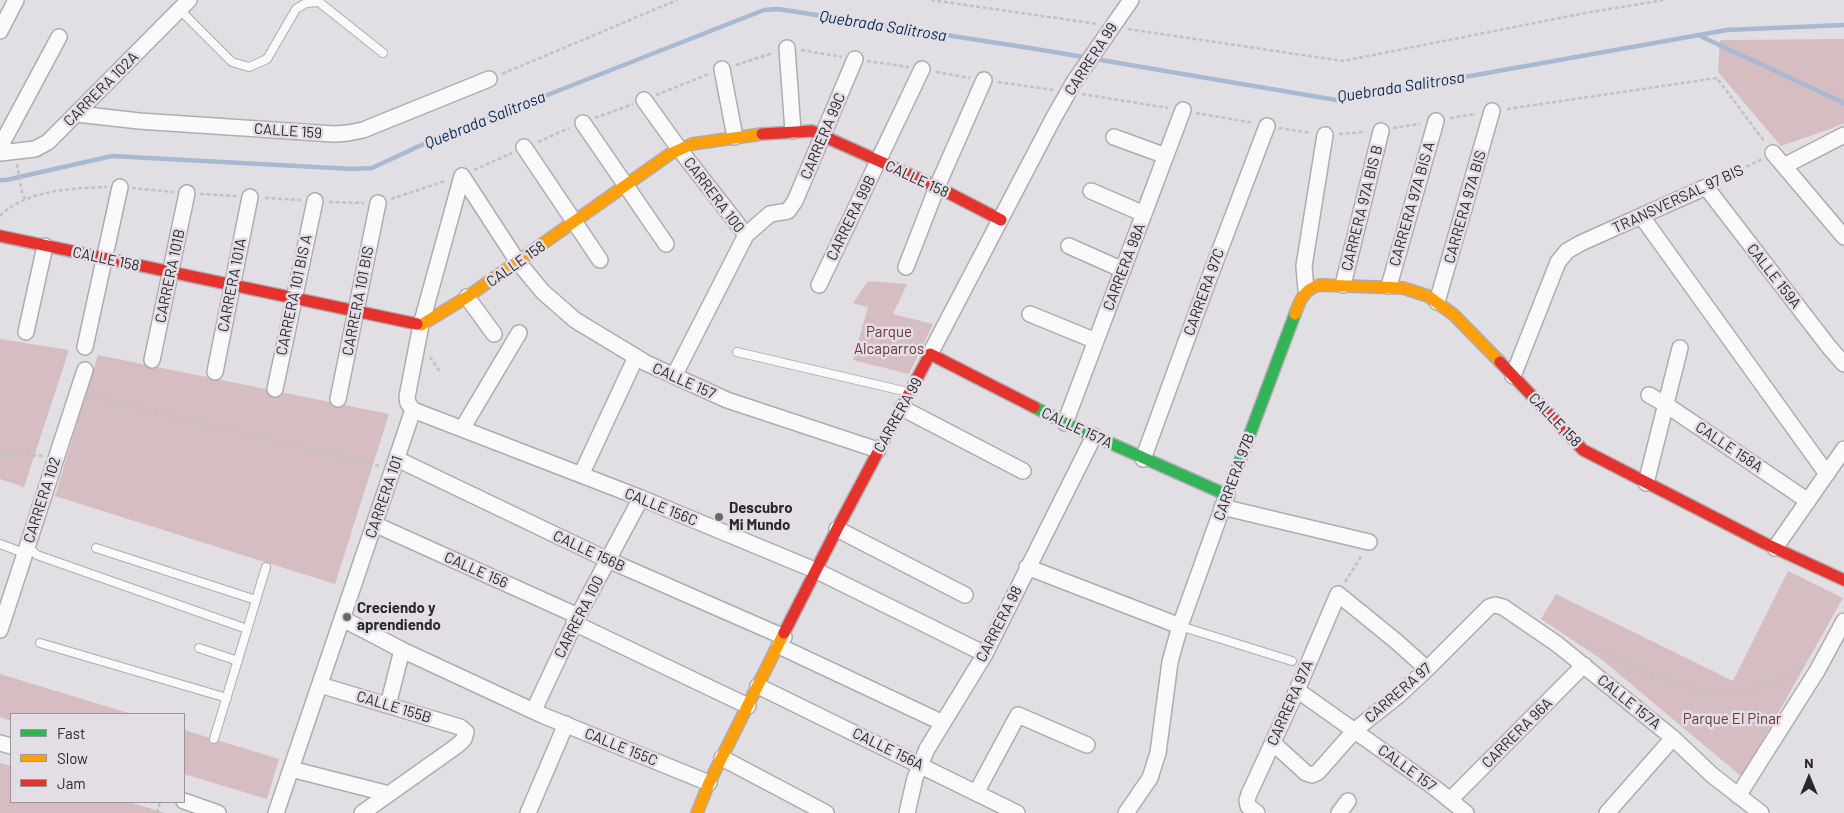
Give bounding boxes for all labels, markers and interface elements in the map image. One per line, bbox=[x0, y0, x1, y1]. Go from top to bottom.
water label: Quebrada Salitrosa bbox=[818, 6, 948, 46]
street label: CARRERA 99 bbox=[1061, 19, 1121, 99]
street label: CARRERA 102A bbox=[60, 48, 142, 130]
water label: Quebrada Salitrosa bbox=[1336, 67, 1466, 107]
water label: Quebrada Salitrosa bbox=[422, 87, 548, 153]
street label: CARRERA 99C bbox=[797, 90, 849, 182]
street label: CALLE 159 bbox=[253, 120, 323, 142]
street label: CARRERA 97A BIS A bbox=[1386, 140, 1438, 268]
street label: CARRERA 97A BIS B bbox=[1338, 143, 1386, 273]
street label: CARRERA 97A BIS bbox=[1440, 149, 1490, 265]
street label: CARRERA 100 bbox=[680, 154, 748, 236]
street label: CALLE 158 bbox=[882, 156, 952, 202]
street label: TRANSVERSAL 97 BIS bbox=[1610, 161, 1746, 237]
street label: CARRERA 99B bbox=[823, 172, 879, 264]
street label: CARRERA 98A bbox=[1099, 221, 1149, 313]
street label: CARRERA 101B bbox=[151, 227, 189, 325]
street label: CARRERA 101 BIS A bbox=[272, 233, 316, 357]
street label: CARRERA 101A bbox=[214, 237, 250, 333]
street label: CALLE 158 bbox=[483, 237, 549, 291]
street label: CALLE 159A bbox=[1743, 240, 1805, 312]
street label: CALLE 158 bbox=[71, 243, 141, 275]
street label: CARRERA 101 BIS bbox=[339, 245, 377, 357]
street label: CARRERA 97C bbox=[1180, 246, 1228, 338]
park label: Parque Alcaparros bbox=[854, 323, 924, 358]
street label: CALLE 157 bbox=[650, 359, 718, 403]
street label: CARRERA 99 bbox=[870, 374, 926, 456]
street label: CALLE 158 bbox=[1525, 389, 1585, 451]
street label: CALLE 157A bbox=[1039, 404, 1115, 452]
street label: CALLE 158A bbox=[1692, 418, 1766, 476]
street label: CARRERA 97B bbox=[1210, 431, 1258, 523]
street label: CARRERA 101 bbox=[361, 453, 407, 541]
street label: CARRERA 102 bbox=[20, 455, 64, 545]
street label: CALLE 156C bbox=[622, 484, 700, 530]
place label: Descubro Mi Mundo bbox=[729, 499, 793, 534]
marker: Descubro Mi Mundo bbox=[713, 511, 725, 523]
street label: CALLE 156B bbox=[550, 526, 628, 576]
street label: CALLE 156 bbox=[441, 548, 511, 592]
street label: CARRERA 100 bbox=[551, 573, 607, 661]
street label: CARRERA 98 bbox=[972, 583, 1026, 665]
place label: Creciendo y aprendiendo bbox=[357, 599, 441, 634]
marker: Creciendo y aprendiendo bbox=[341, 611, 353, 623]
street label: CARRERA 97A bbox=[1263, 658, 1317, 748]
street label: CARRERA 97 bbox=[1361, 659, 1435, 727]
street label: CALLE 157A bbox=[1594, 671, 1664, 733]
street label: CALLE 155B bbox=[354, 687, 434, 727]
street label: CARRERA 96A bbox=[1478, 694, 1556, 772]
park label: Parque El Pinar bbox=[1683, 710, 1781, 728]
legend bbox=[10, 713, 185, 803]
text: Fast bbox=[57, 724, 85, 742]
street label: CALLE 155C bbox=[582, 724, 660, 770]
street label: CALLE 156A bbox=[849, 724, 927, 774]
street label: CALLE 157 bbox=[1374, 741, 1440, 795]
text: Slow bbox=[57, 749, 88, 767]
north arrow bbox=[1784, 753, 1834, 803]
text: N bbox=[1804, 754, 1814, 771]
text: Jam bbox=[57, 774, 86, 792]

